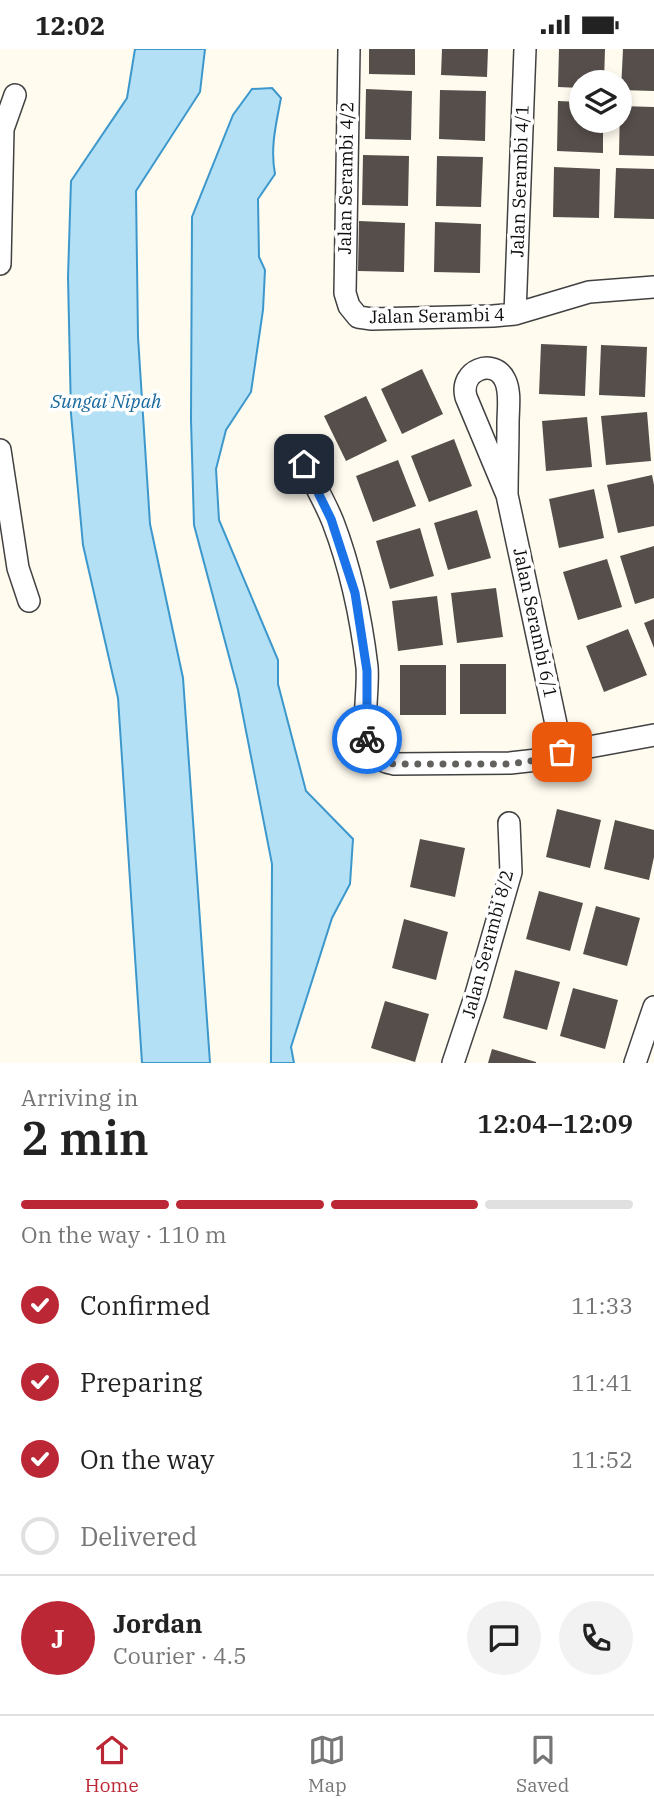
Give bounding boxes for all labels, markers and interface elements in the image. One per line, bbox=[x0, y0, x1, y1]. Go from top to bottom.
text: 12:02 bbox=[35, 8, 105, 42]
map controls bbox=[569, 70, 632, 133]
button: layers bbox=[569, 70, 632, 133]
street label: Jalan Serambi 4/2 bbox=[333, 101, 358, 255]
street label: Jalan Serambi 4/1 bbox=[505, 104, 534, 258]
street label: Jalan Serambi 4 bbox=[369, 303, 505, 328]
water label: Sungai Nipah bbox=[50, 389, 162, 413]
pin bbox=[274, 434, 334, 494]
icon: home bbox=[285, 445, 323, 483]
street label: Jalan Serambi 6/1 bbox=[508, 546, 563, 700]
courier bbox=[332, 704, 402, 774]
icon: bike bbox=[348, 720, 386, 758]
pin bbox=[532, 722, 592, 782]
icon: bag bbox=[543, 733, 581, 771]
street label: Jalan Serambi 8/2 bbox=[457, 867, 518, 1021]
text: Arriving in bbox=[21, 1082, 138, 1112]
text: 12:04–12:09 bbox=[477, 1106, 633, 1140]
text: 2 min bbox=[21, 1108, 149, 1168]
text: On the way · 110 m bbox=[21, 1219, 227, 1249]
icon: check bbox=[21, 1286, 59, 1324]
text: Confirmed bbox=[80, 1288, 211, 1322]
text: 11:33 bbox=[571, 1290, 633, 1320]
icon: check bbox=[21, 1363, 59, 1401]
text: Preparing bbox=[80, 1365, 202, 1399]
text: 11:41 bbox=[571, 1367, 633, 1397]
icon: check bbox=[21, 1440, 59, 1478]
text: On the way bbox=[80, 1442, 214, 1476]
text: 11:52 bbox=[571, 1444, 633, 1474]
text: Delivered bbox=[80, 1519, 197, 1553]
button: chat bbox=[467, 1601, 541, 1675]
button: phone bbox=[559, 1601, 633, 1675]
text: Jordan bbox=[113, 1606, 203, 1640]
text: J bbox=[51, 1621, 65, 1655]
text: Courier · 4.5 bbox=[113, 1640, 247, 1670]
tab: Home bbox=[85, 1731, 139, 1797]
tab: Map bbox=[308, 1731, 347, 1797]
tab: Saved bbox=[516, 1731, 569, 1797]

